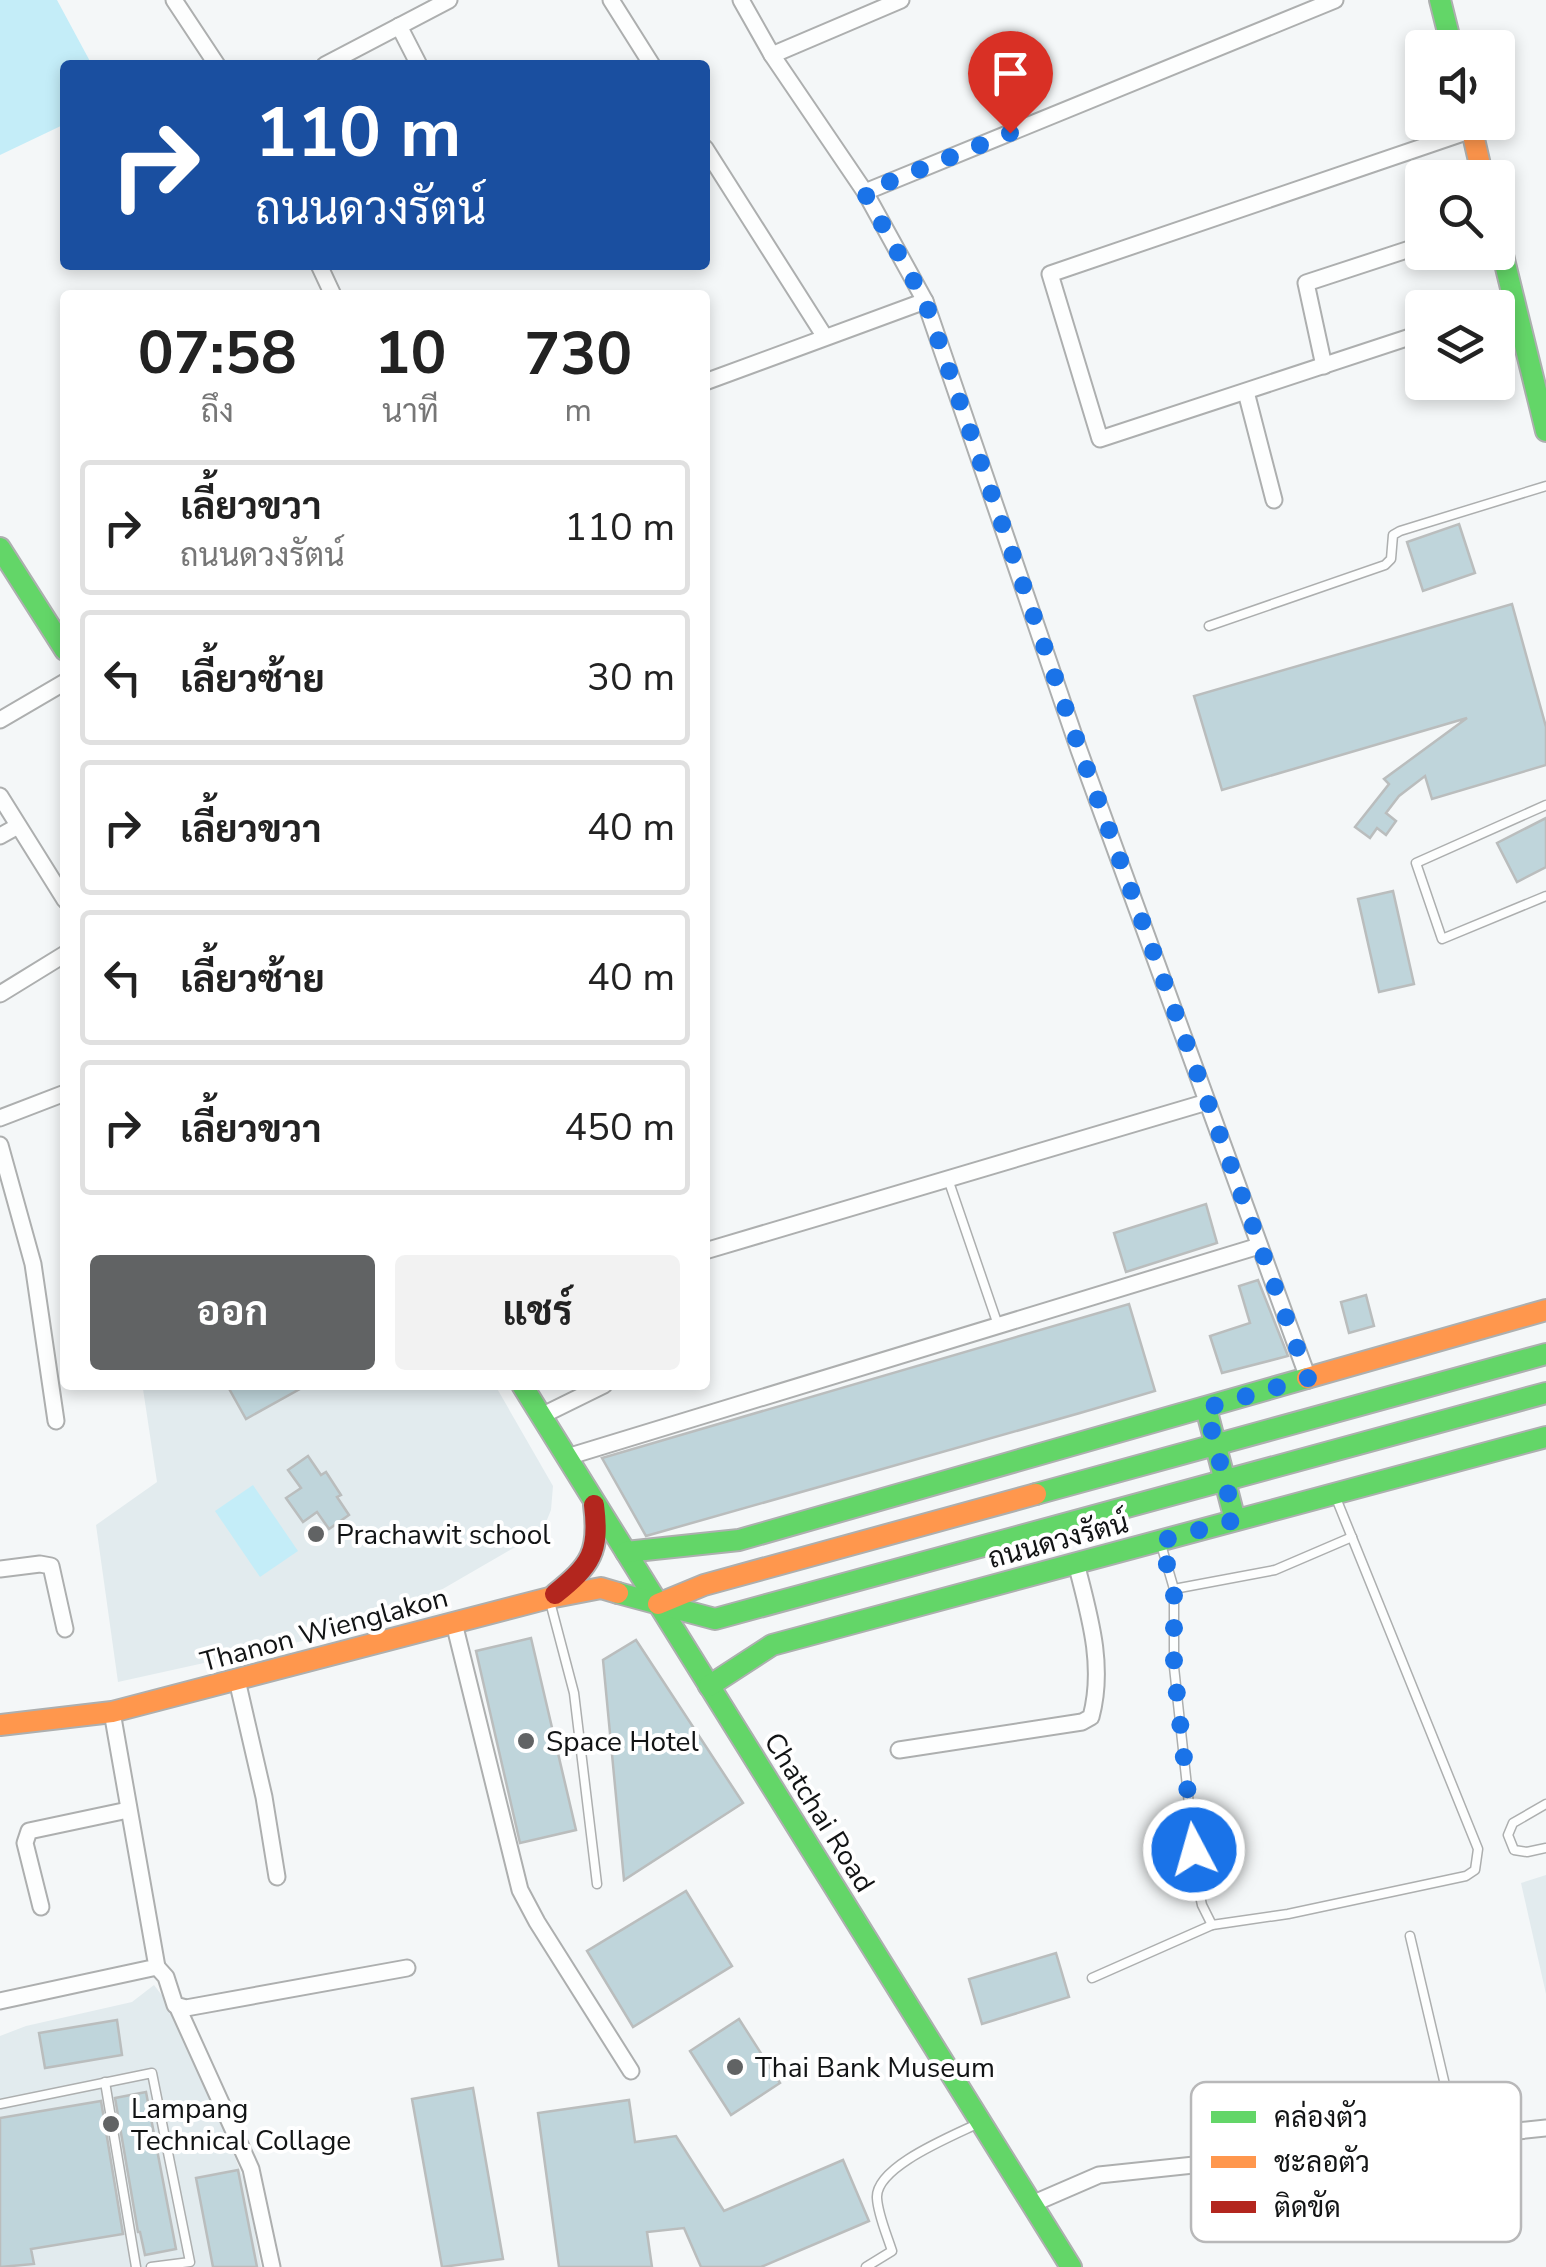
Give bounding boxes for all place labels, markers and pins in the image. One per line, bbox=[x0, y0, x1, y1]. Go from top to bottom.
pin bbox=[968, 31, 1053, 134]
place label: Prachawit school bbox=[336, 1516, 551, 1554]
marker: Prachawit school bbox=[305, 1523, 327, 1545]
place label: Space Hotel bbox=[546, 1723, 699, 1761]
marker: Space Hotel bbox=[515, 1730, 537, 1752]
place label: Thai Bank Museum bbox=[755, 2049, 995, 2087]
marker: Thai Bank Museum bbox=[724, 2056, 746, 2078]
place label: Lampang Technical Collage bbox=[131, 2090, 351, 2160]
marker: Lampang Technical Collage bbox=[100, 2113, 122, 2135]

